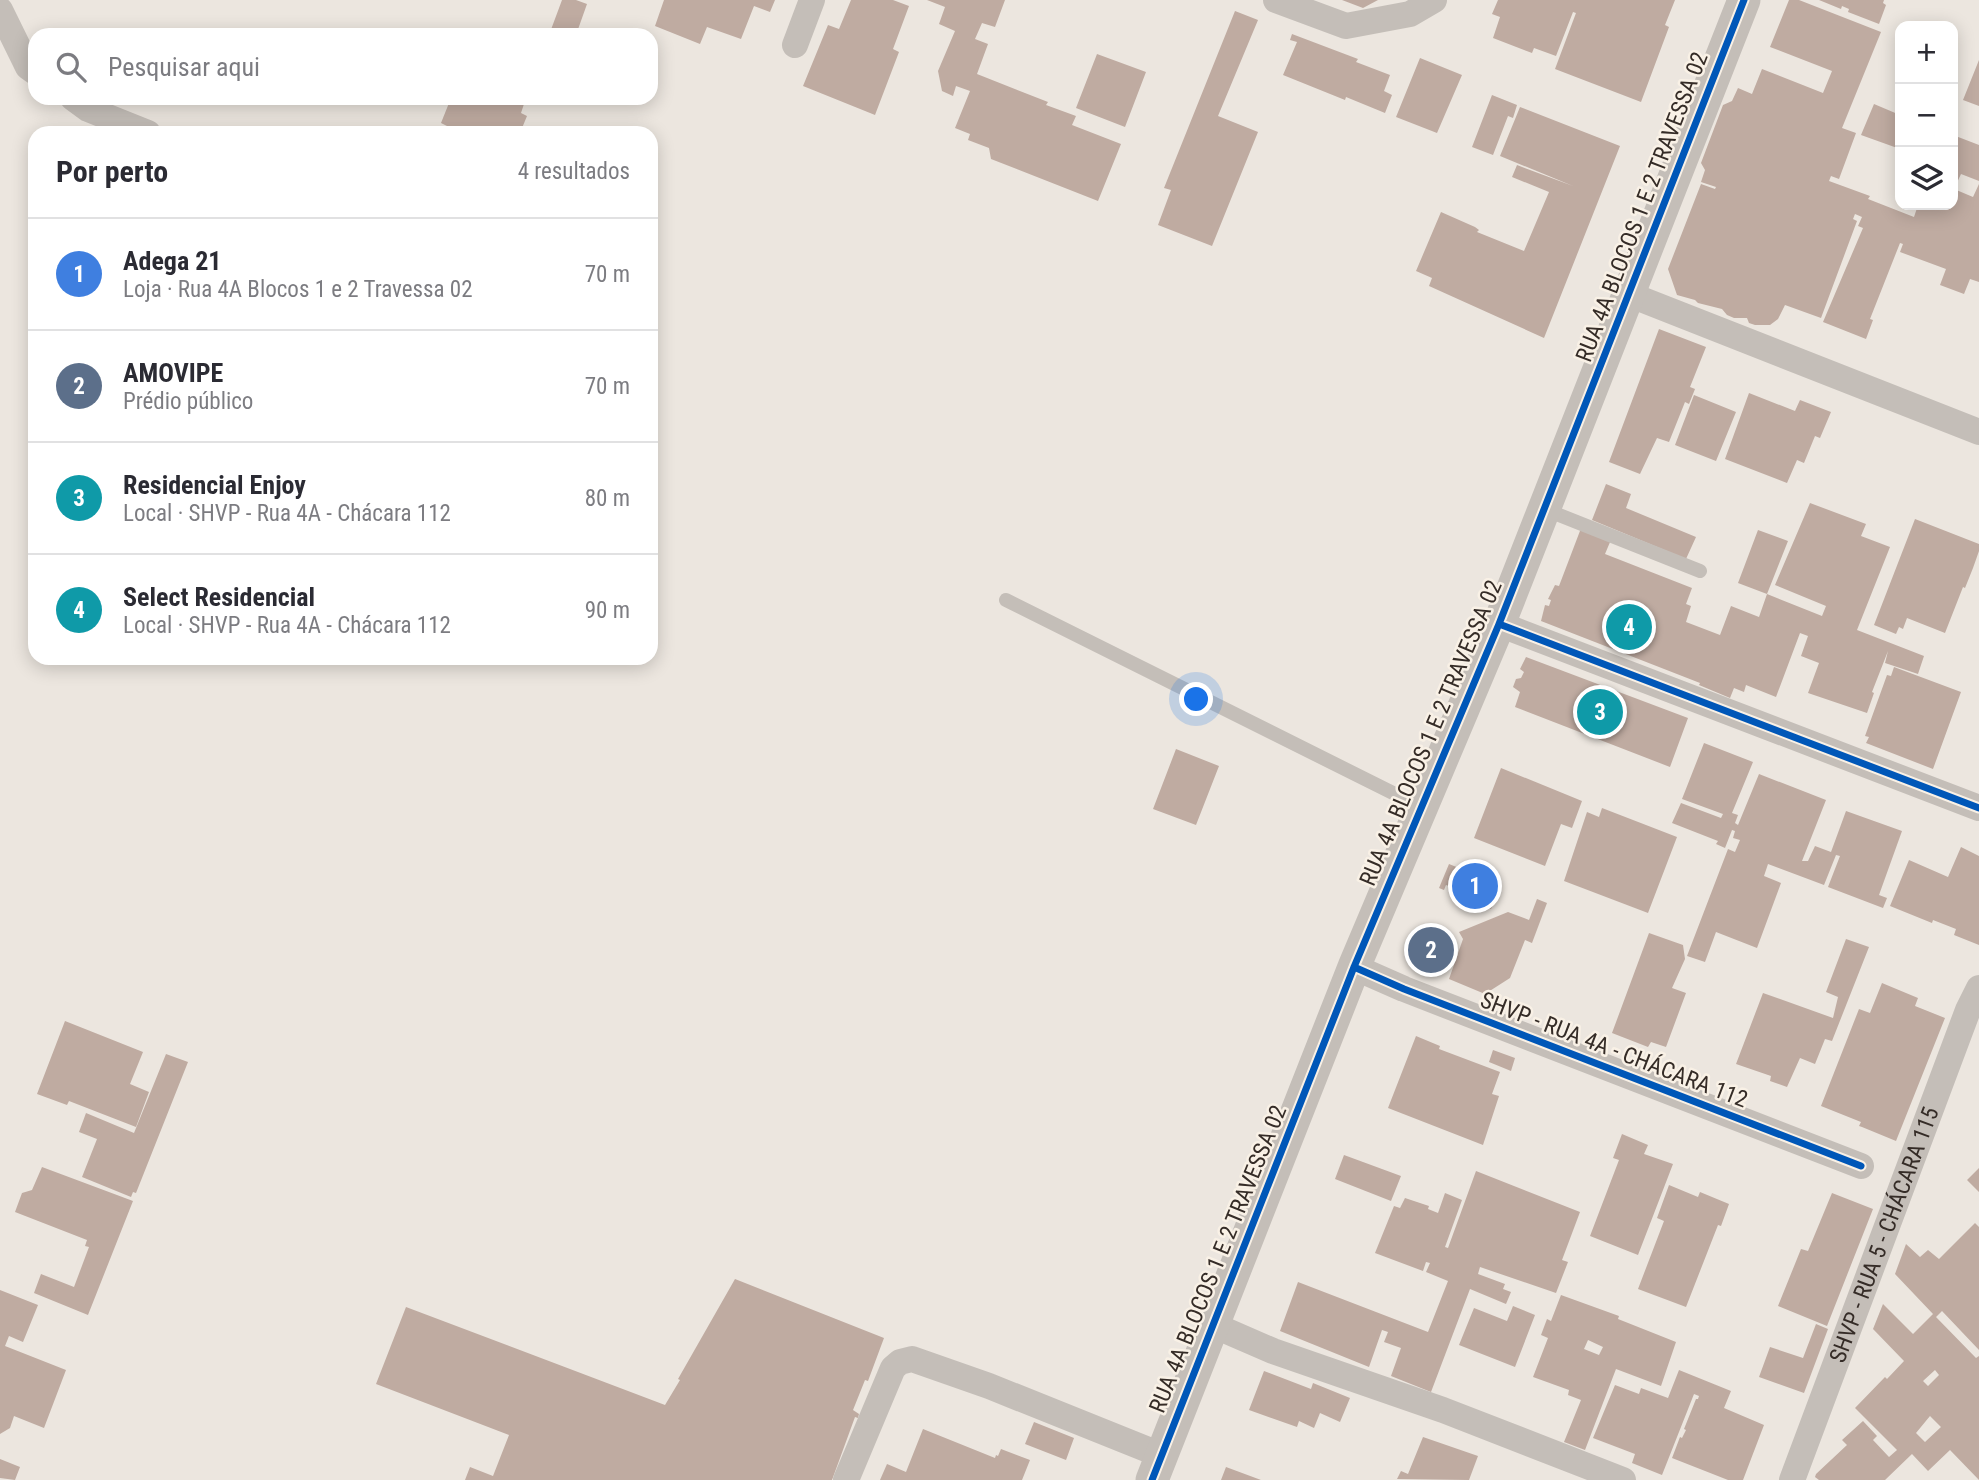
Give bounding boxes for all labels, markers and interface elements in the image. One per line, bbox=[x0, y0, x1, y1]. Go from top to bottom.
map controls bbox=[1895, 21, 1958, 210]
button: + bbox=[1895, 21, 1958, 84]
search box bbox=[28, 28, 658, 105]
icon: search bbox=[52, 48, 90, 86]
street label: RUA 4A BLOCOS 1 E 2 TRAVESSA 02 bbox=[1570, 48, 1714, 366]
text: Pesquisar aqui bbox=[108, 52, 260, 82]
button: − bbox=[1895, 84, 1958, 147]
button: layers bbox=[1895, 147, 1958, 210]
text: Por perto bbox=[56, 154, 168, 189]
text: 4 resultados bbox=[518, 158, 630, 185]
text: Adega 21 bbox=[123, 246, 221, 276]
text: 1 bbox=[73, 261, 85, 288]
text: 70 m bbox=[585, 261, 630, 288]
text: Loja · Rua 4A Blocos 1 e 2 Travessa 02 bbox=[123, 276, 473, 303]
text: AMOVIPE bbox=[123, 358, 223, 388]
text: 2 bbox=[73, 373, 85, 400]
text: 70 m bbox=[585, 373, 630, 400]
text: Prédio público bbox=[123, 388, 253, 415]
text: Residencial Enjoy bbox=[123, 470, 306, 500]
text: 3 bbox=[73, 485, 85, 512]
text: 80 m bbox=[585, 485, 630, 512]
text: Local · SHVP - Rua 4A - Chácara 112 bbox=[123, 500, 451, 527]
street label: RUA 4A BLOCOS 1 E 2 TRAVESSA 02 bbox=[1354, 576, 1508, 890]
text: Select Residencial bbox=[123, 582, 315, 612]
text: 4 bbox=[73, 597, 85, 624]
text: 90 m bbox=[585, 597, 630, 624]
pin: 4 bbox=[1606, 601, 1652, 653]
text: Local · SHVP - Rua 4A - Chácara 112 bbox=[123, 612, 451, 639]
your location bbox=[1179, 682, 1213, 716]
pin: 3 bbox=[1577, 686, 1623, 738]
pin: 1 bbox=[1452, 860, 1498, 912]
pin: 2 bbox=[1408, 924, 1454, 976]
street label: SHVP - RUA 4A - CHÁCARA 112 bbox=[1477, 986, 1752, 1114]
street label: RUA 4A BLOCOS 1 E 2 TRAVESSA 02 bbox=[1144, 1101, 1292, 1417]
street label: SHVP - RUA 5 - CHÁCARA 115 bbox=[1824, 1103, 1944, 1366]

